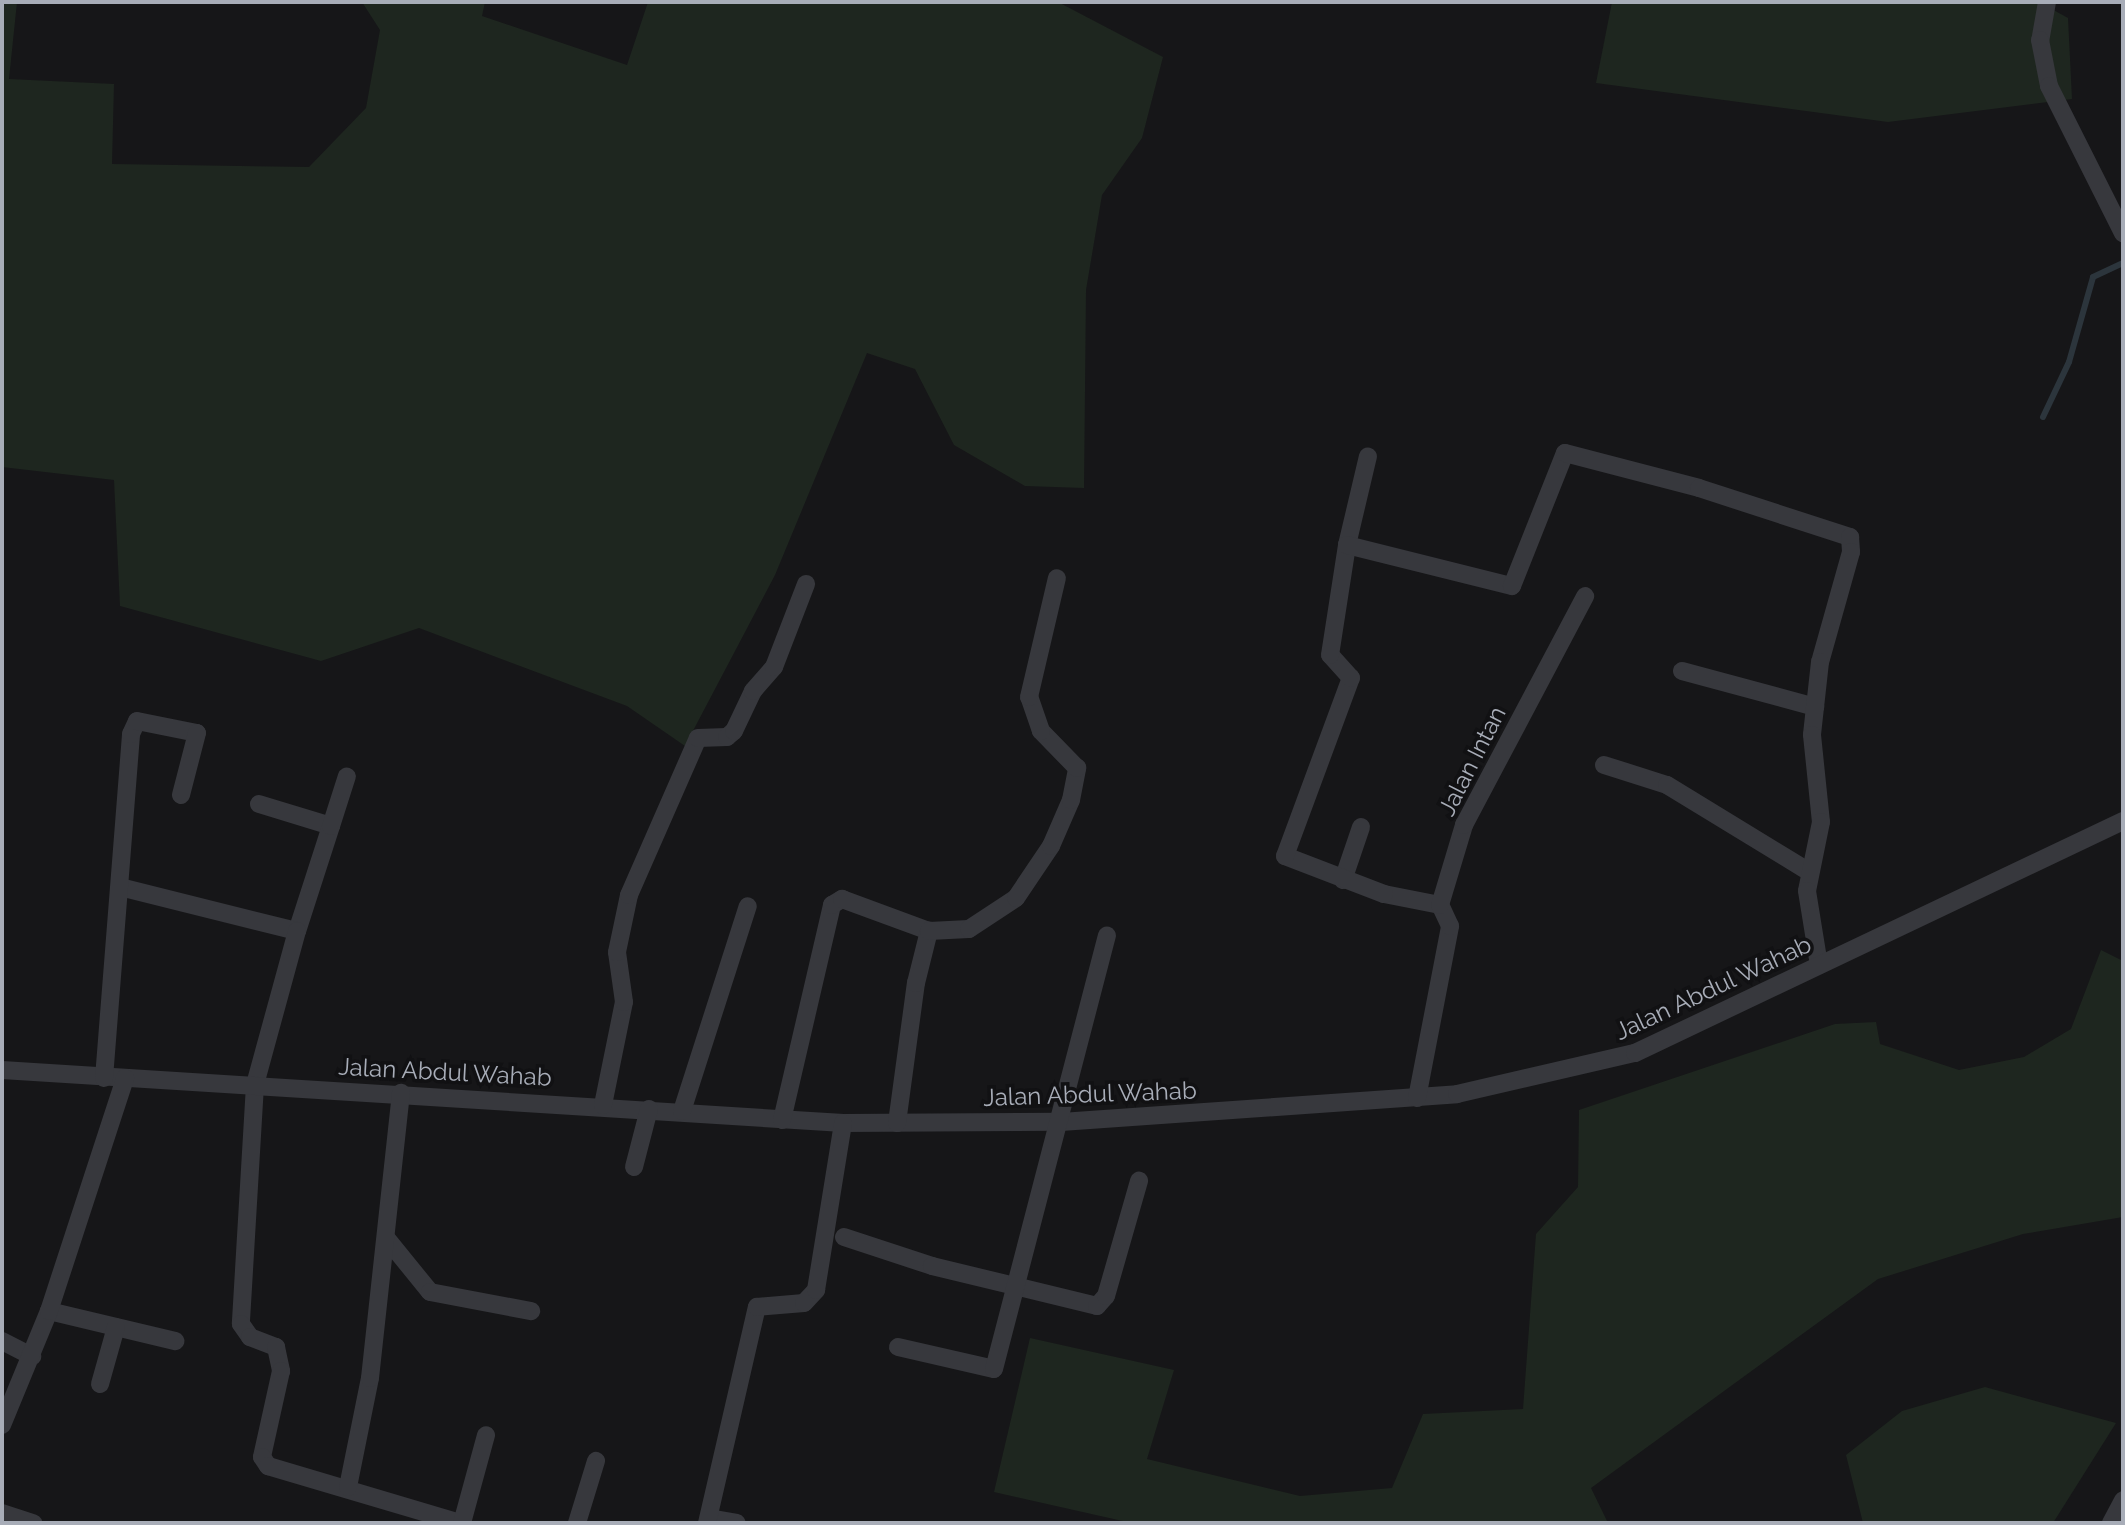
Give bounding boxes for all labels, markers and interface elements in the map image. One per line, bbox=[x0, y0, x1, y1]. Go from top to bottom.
street label: Jalan Intan bbox=[1432, 701, 1512, 821]
street label: Jalan Abdul Wahab bbox=[1609, 929, 1817, 1047]
street label: Jalan Abdul Wahab bbox=[336, 1052, 554, 1092]
street label: Jalan Abdul Wahab bbox=[982, 1076, 1198, 1112]

